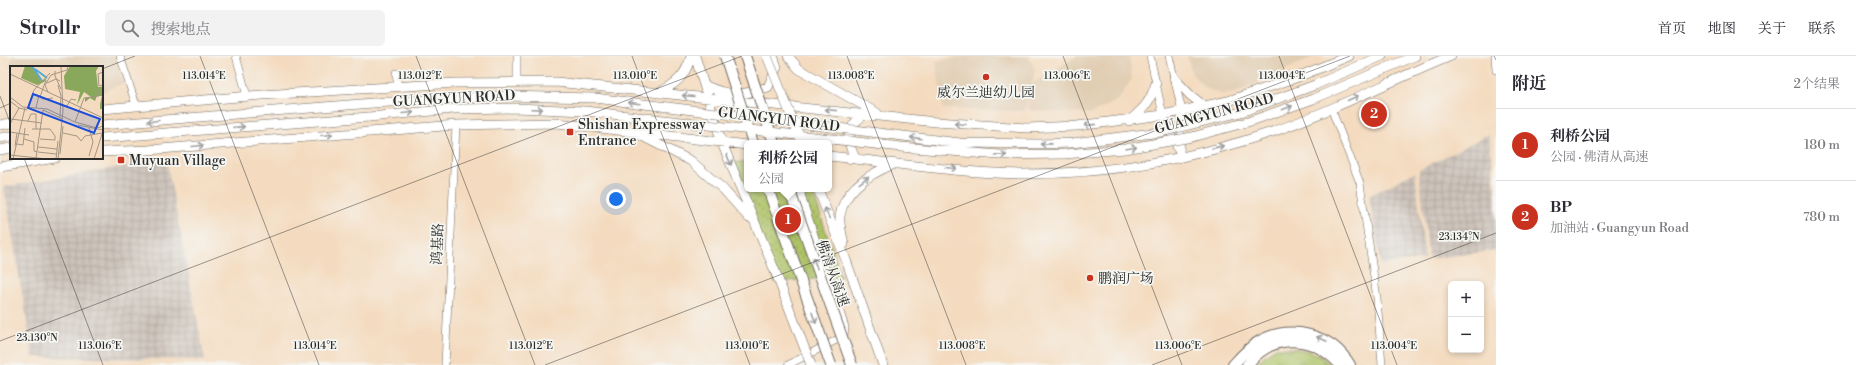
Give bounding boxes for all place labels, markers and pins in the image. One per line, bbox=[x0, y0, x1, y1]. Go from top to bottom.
marker: 威尔兰迪幼儿园 bbox=[981, 72, 991, 82]
place label: 威尔兰迪幼儿园 bbox=[937, 84, 1035, 102]
pin: 2 bbox=[1361, 99, 1387, 129]
place label: Shishan Expressway Entrance bbox=[578, 116, 706, 150]
marker: Shishan Expressway Entrance bbox=[565, 127, 575, 137]
place label: Muyuan Village bbox=[129, 152, 226, 170]
marker: Muyuan Village bbox=[116, 155, 126, 165]
pin: 1 bbox=[775, 205, 801, 235]
place label: 鹏润广场 bbox=[1098, 270, 1154, 288]
marker: 鹏润广场 bbox=[1085, 273, 1095, 283]

